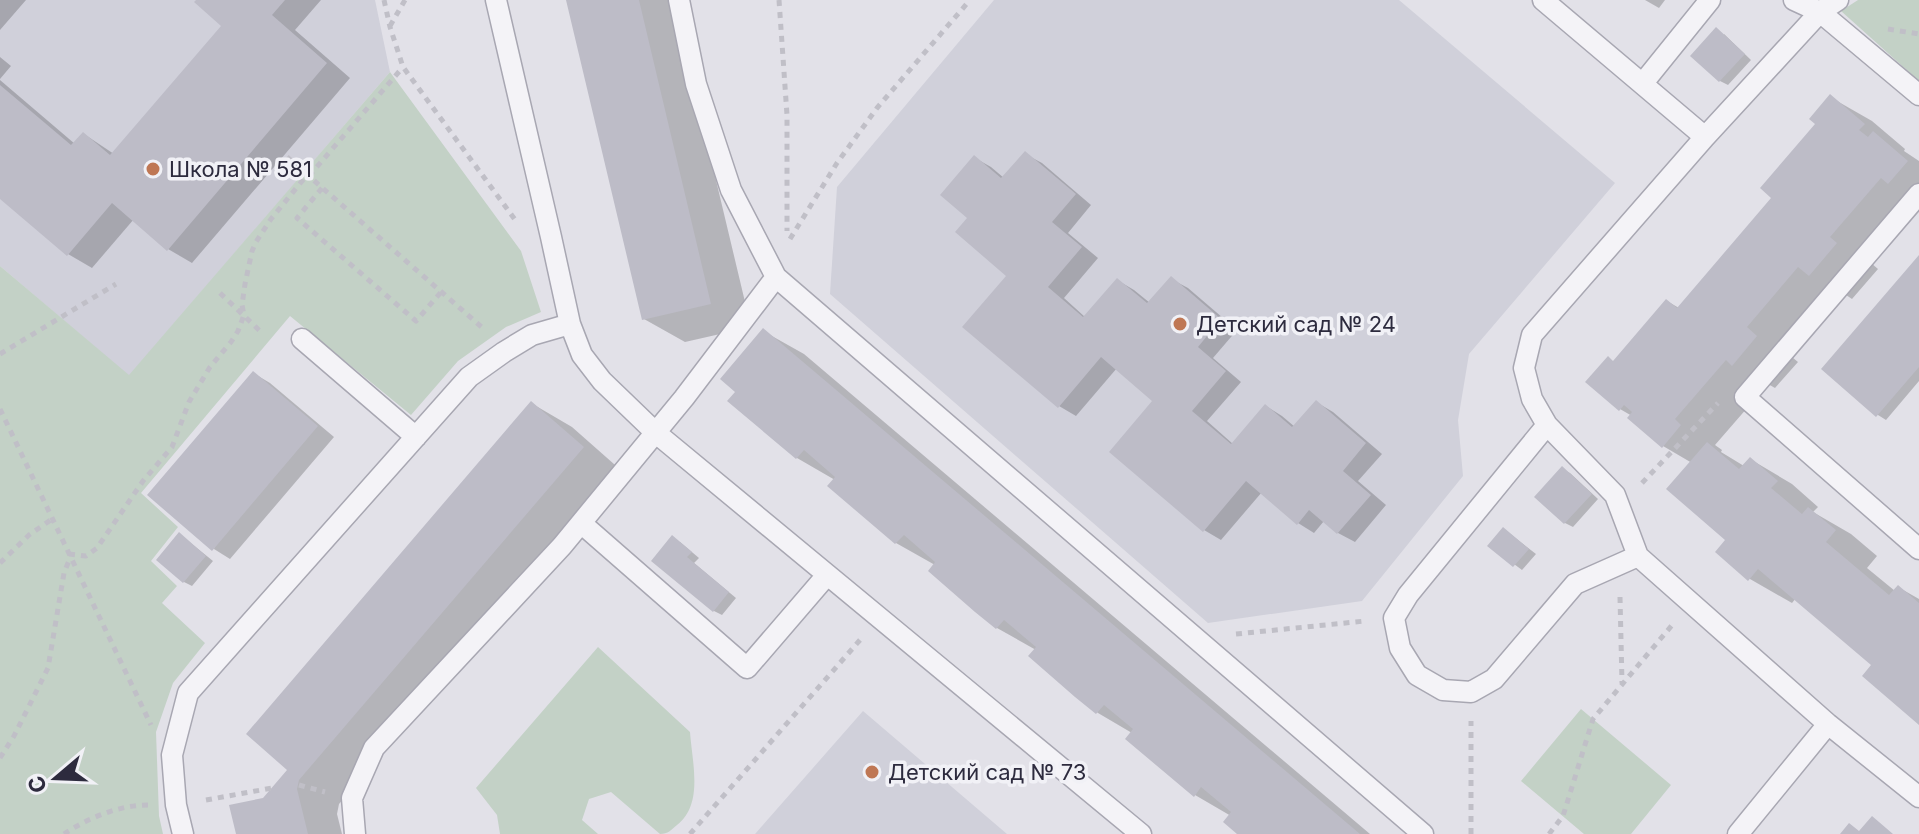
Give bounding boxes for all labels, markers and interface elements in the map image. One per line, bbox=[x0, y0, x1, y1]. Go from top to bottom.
place label: Школа № 581 bbox=[169, 156, 312, 182]
marker: Школа № 581 bbox=[144, 160, 162, 178]
place label: Детский сад № 24 bbox=[1196, 311, 1396, 337]
marker: Детский сад № 24 bbox=[1171, 315, 1189, 333]
north arrow bbox=[16, 738, 96, 818]
place label: Детский сад № 73 bbox=[888, 759, 1086, 785]
marker: Детский сад № 73 bbox=[863, 763, 881, 781]
text: С bbox=[22, 773, 52, 796]

